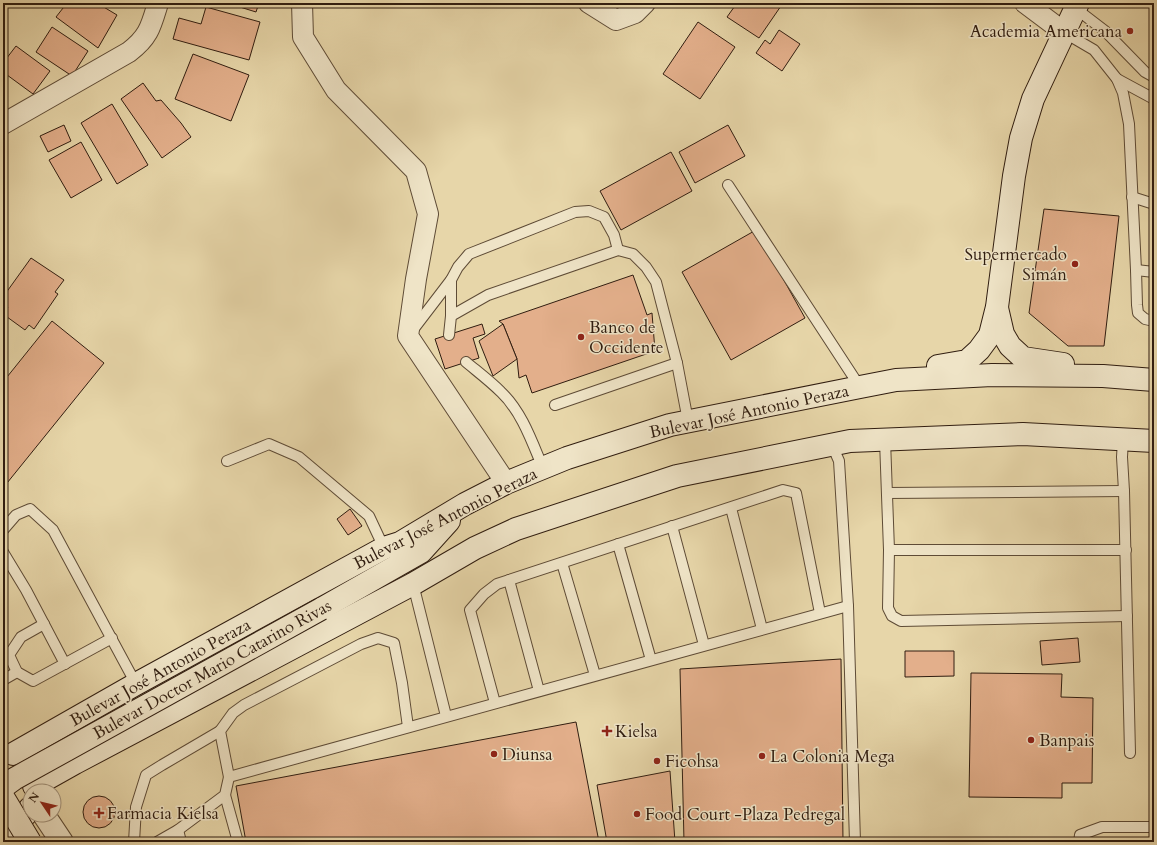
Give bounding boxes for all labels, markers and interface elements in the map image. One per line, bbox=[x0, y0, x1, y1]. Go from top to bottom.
place label: Academia Americana bbox=[970, 20, 1123, 43]
marker: Academia Americana bbox=[1125, 26, 1135, 36]
place label: Supermercado Simán bbox=[965, 243, 1067, 286]
marker: Supermercado Simán bbox=[1070, 259, 1080, 269]
place label: Banco de Occidente bbox=[589, 316, 664, 359]
marker: Banco de Occidente bbox=[576, 332, 586, 342]
street label: Bulevar José Antonio Peraza bbox=[647, 379, 852, 444]
street label: Bulevar José Antonio Peraza bbox=[349, 462, 542, 575]
street label: Bulevar Doctor Mario Catarino Rivas bbox=[89, 594, 336, 745]
street label: Bulevar José Antonio Peraza bbox=[66, 613, 255, 732]
place label: Kielsa bbox=[615, 720, 658, 743]
marker: Kielsa bbox=[602, 726, 612, 736]
place label: Banpais bbox=[1039, 729, 1095, 752]
marker: Banpais bbox=[1026, 735, 1036, 745]
place label: Diunsa bbox=[502, 743, 553, 766]
place label: La Colonia Mega bbox=[770, 745, 896, 768]
marker: Diunsa bbox=[489, 749, 499, 759]
place label: Ficohsa bbox=[665, 750, 719, 773]
marker: La Colonia Mega bbox=[757, 751, 767, 761]
marker: Ficohsa bbox=[652, 756, 662, 766]
north arrow bbox=[22, 783, 62, 823]
text: N bbox=[25, 789, 43, 806]
place label: Farmacia Kielsa bbox=[107, 802, 220, 825]
place label: Food Court -Plaza Pedregal bbox=[645, 803, 846, 826]
marker: Farmacia Kielsa bbox=[94, 808, 104, 818]
marker: Food Court -Plaza Pedregal bbox=[632, 809, 642, 819]

